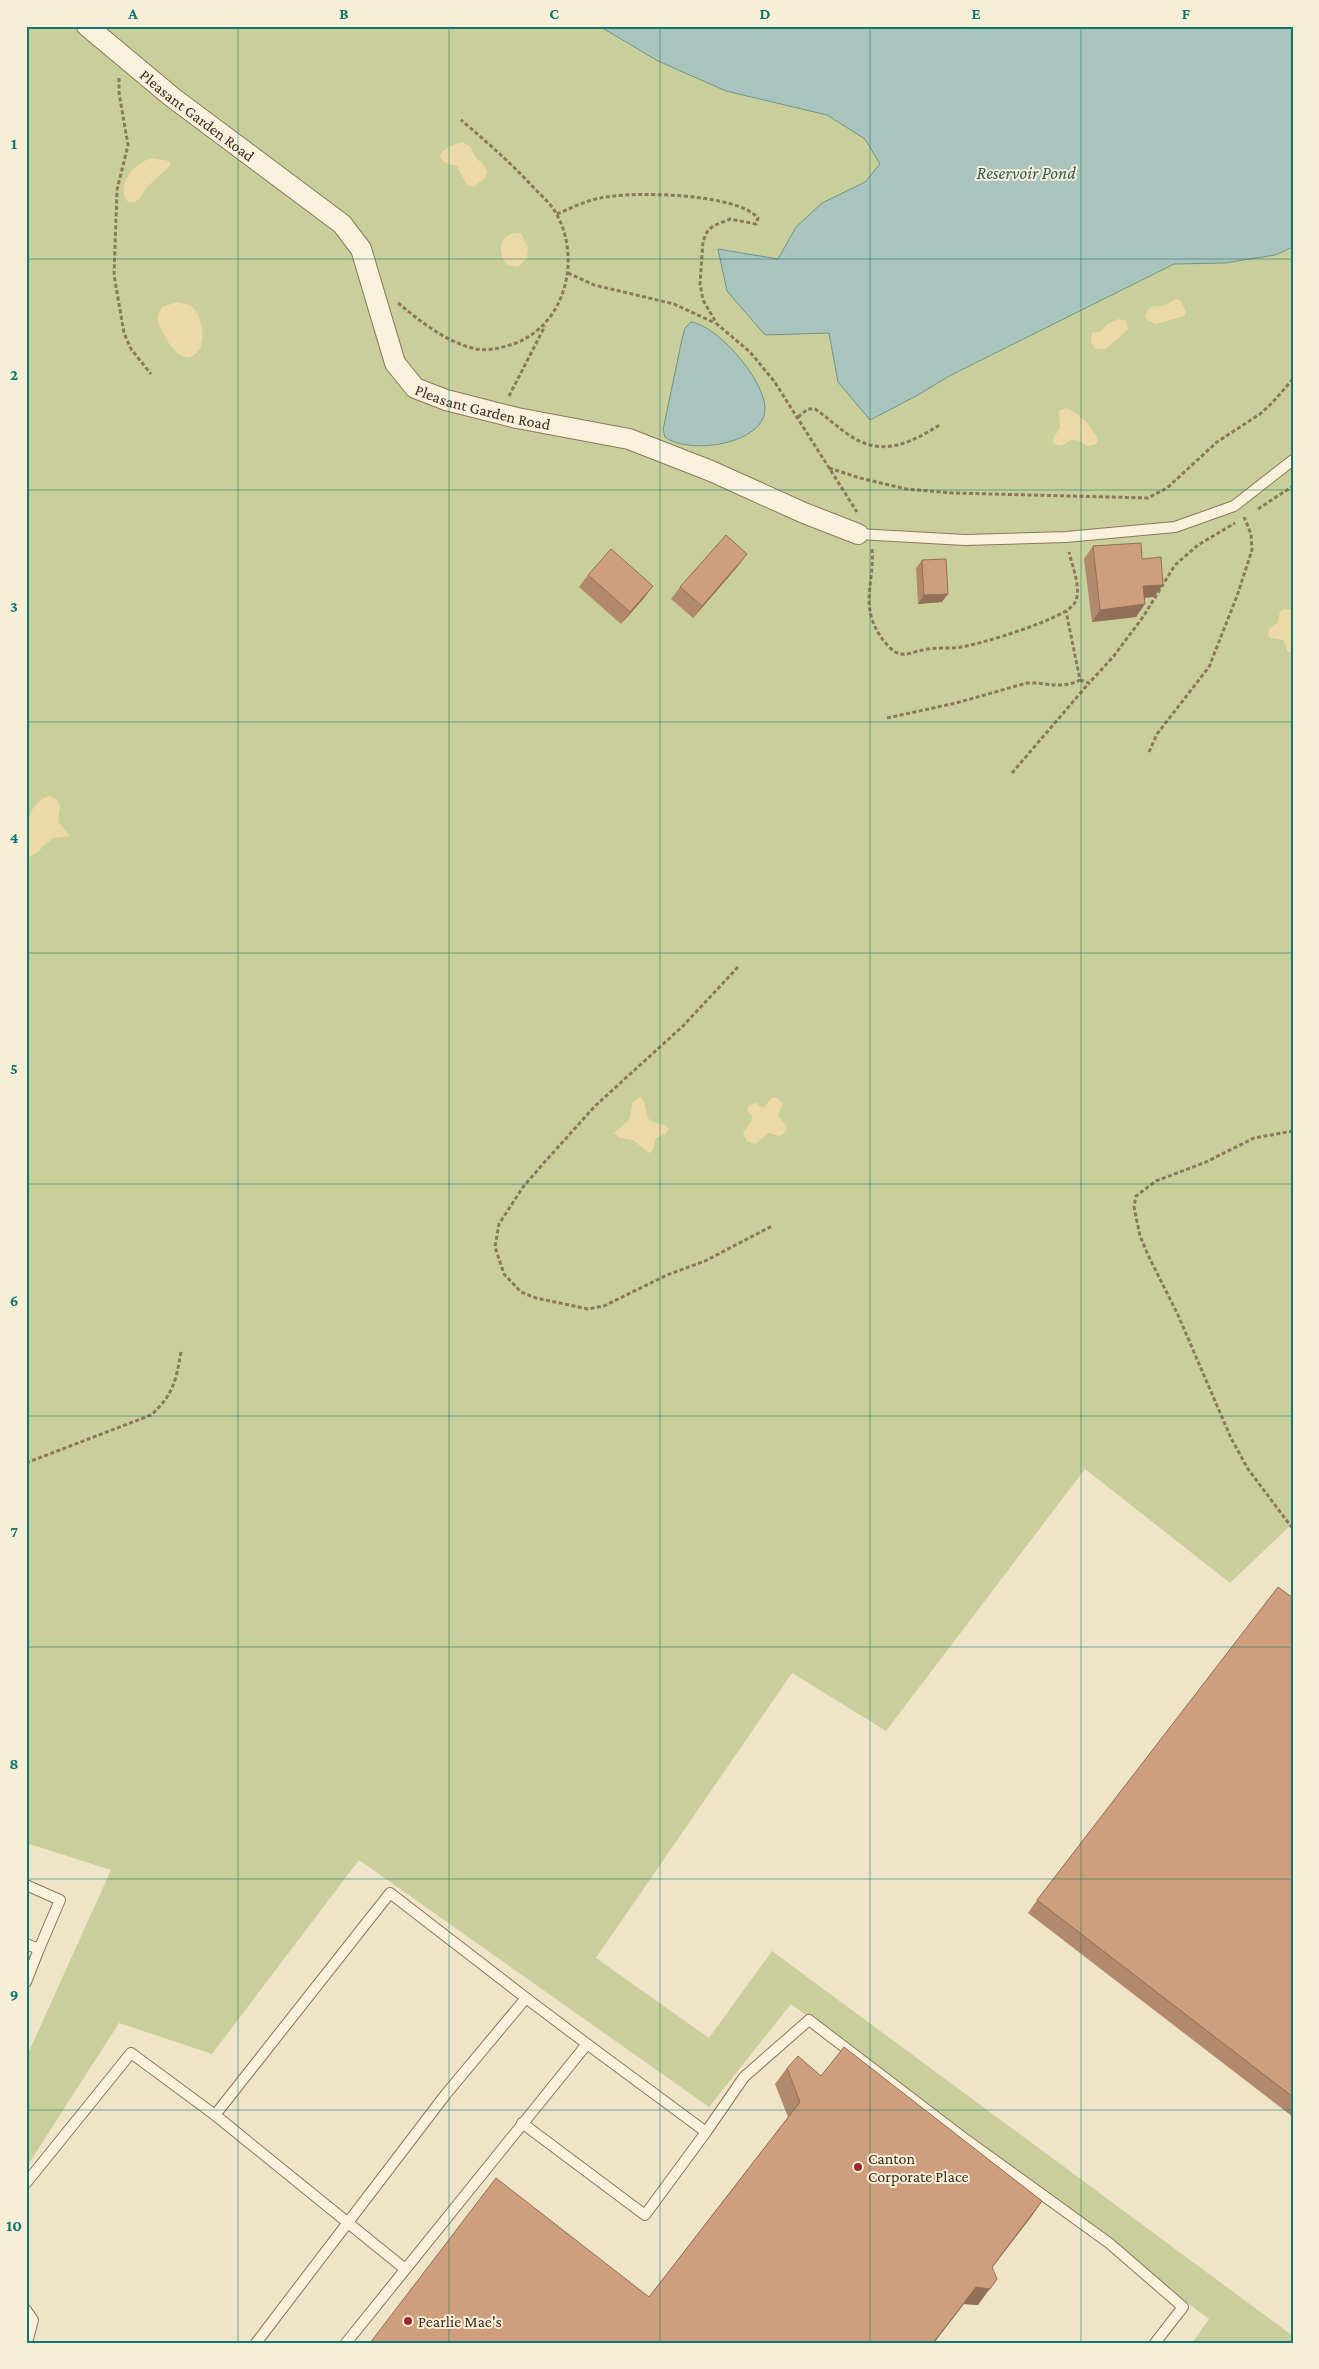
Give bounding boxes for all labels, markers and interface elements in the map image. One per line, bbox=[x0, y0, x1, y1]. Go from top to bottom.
text: A bbox=[127, 5, 138, 22]
text: B bbox=[339, 5, 349, 22]
text: C bbox=[549, 5, 559, 22]
text: D bbox=[759, 5, 771, 22]
text: E bbox=[971, 5, 981, 22]
text: F bbox=[1182, 5, 1191, 22]
street label: Pleasant Garden Road bbox=[137, 66, 259, 165]
text: 1 bbox=[11, 135, 17, 152]
water label: Reservoir Pond bbox=[976, 163, 1076, 183]
text: 2 bbox=[10, 366, 18, 383]
street label: Pleasant Garden Road bbox=[413, 380, 553, 433]
text: 3 bbox=[10, 598, 18, 615]
text: 4 bbox=[10, 829, 19, 846]
text: 5 bbox=[10, 1060, 18, 1077]
text: 6 bbox=[10, 1292, 18, 1309]
text: 7 bbox=[10, 1523, 18, 1540]
text: 8 bbox=[9, 1755, 19, 1772]
text: 9 bbox=[10, 1986, 18, 2003]
place label: Canton Corporate Place bbox=[868, 2150, 969, 2186]
marker: Canton Corporate Place bbox=[852, 2161, 864, 2173]
text: 10 bbox=[6, 2217, 22, 2234]
place label: Pearlie Mae's bbox=[418, 2313, 502, 2330]
marker: Pearlie Mae's bbox=[402, 2315, 414, 2327]

